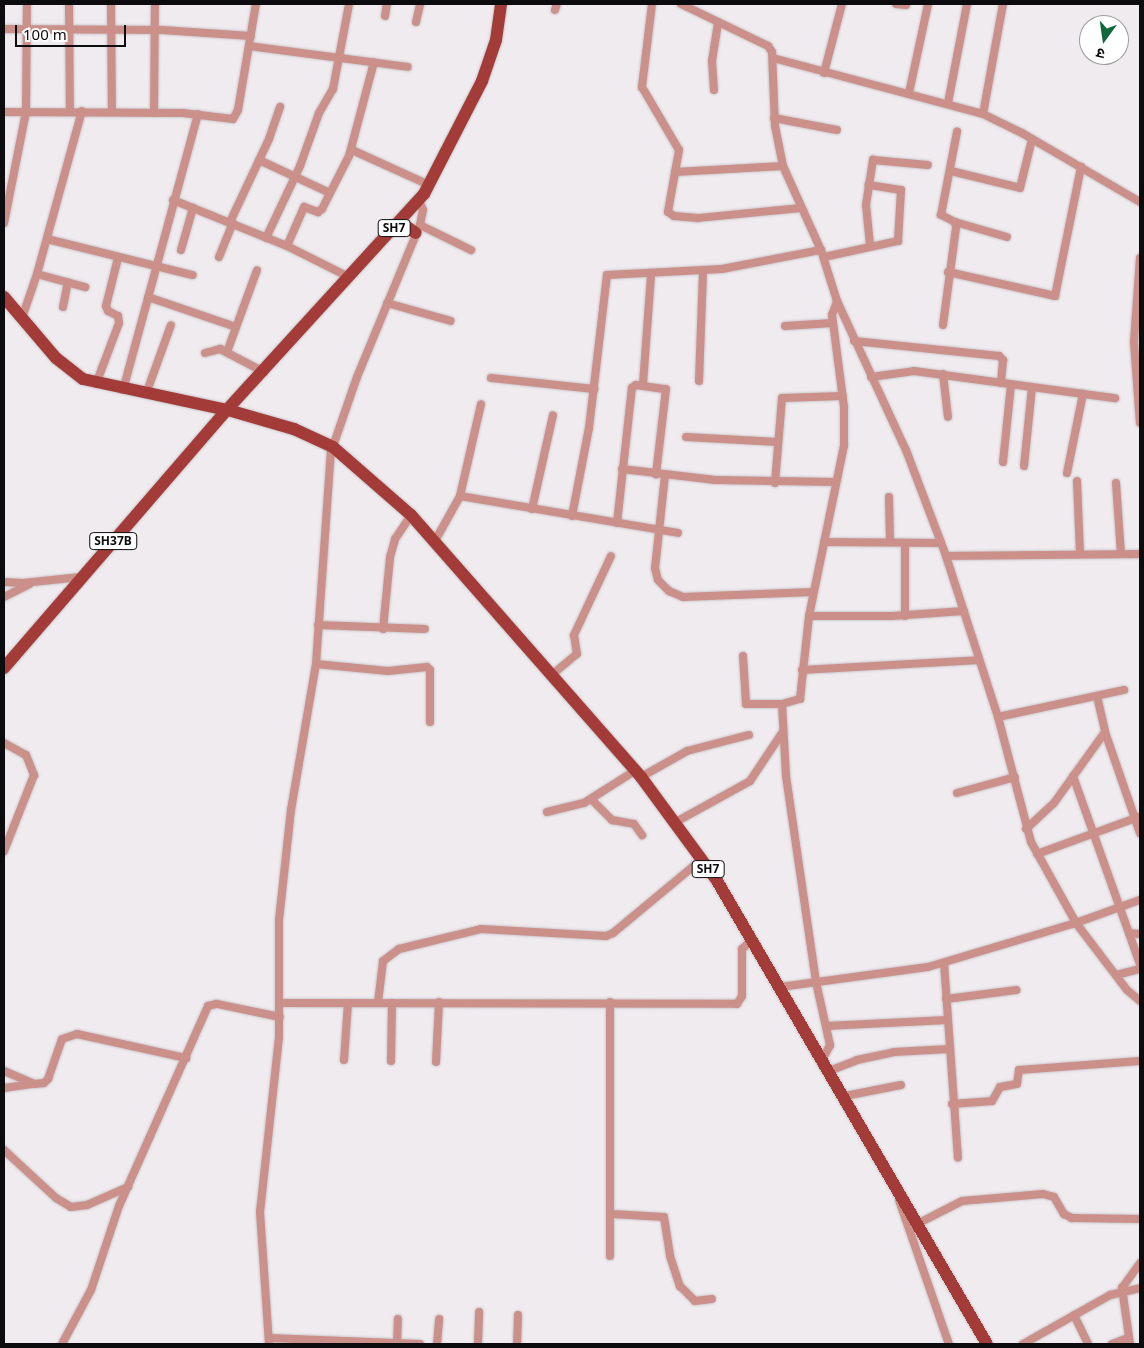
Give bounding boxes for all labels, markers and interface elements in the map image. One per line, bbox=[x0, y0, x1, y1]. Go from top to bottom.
scale bar bbox=[18, 15, 129, 47]
north arrow bbox=[1079, 15, 1129, 65]
text: 100 m bbox=[23, 24, 67, 44]
text: उ bbox=[1094, 44, 1107, 64]
road number: SH7 bbox=[376, 218, 412, 238]
road number: SH37B bbox=[89, 532, 137, 550]
road number: SH7 bbox=[690, 860, 726, 879]

